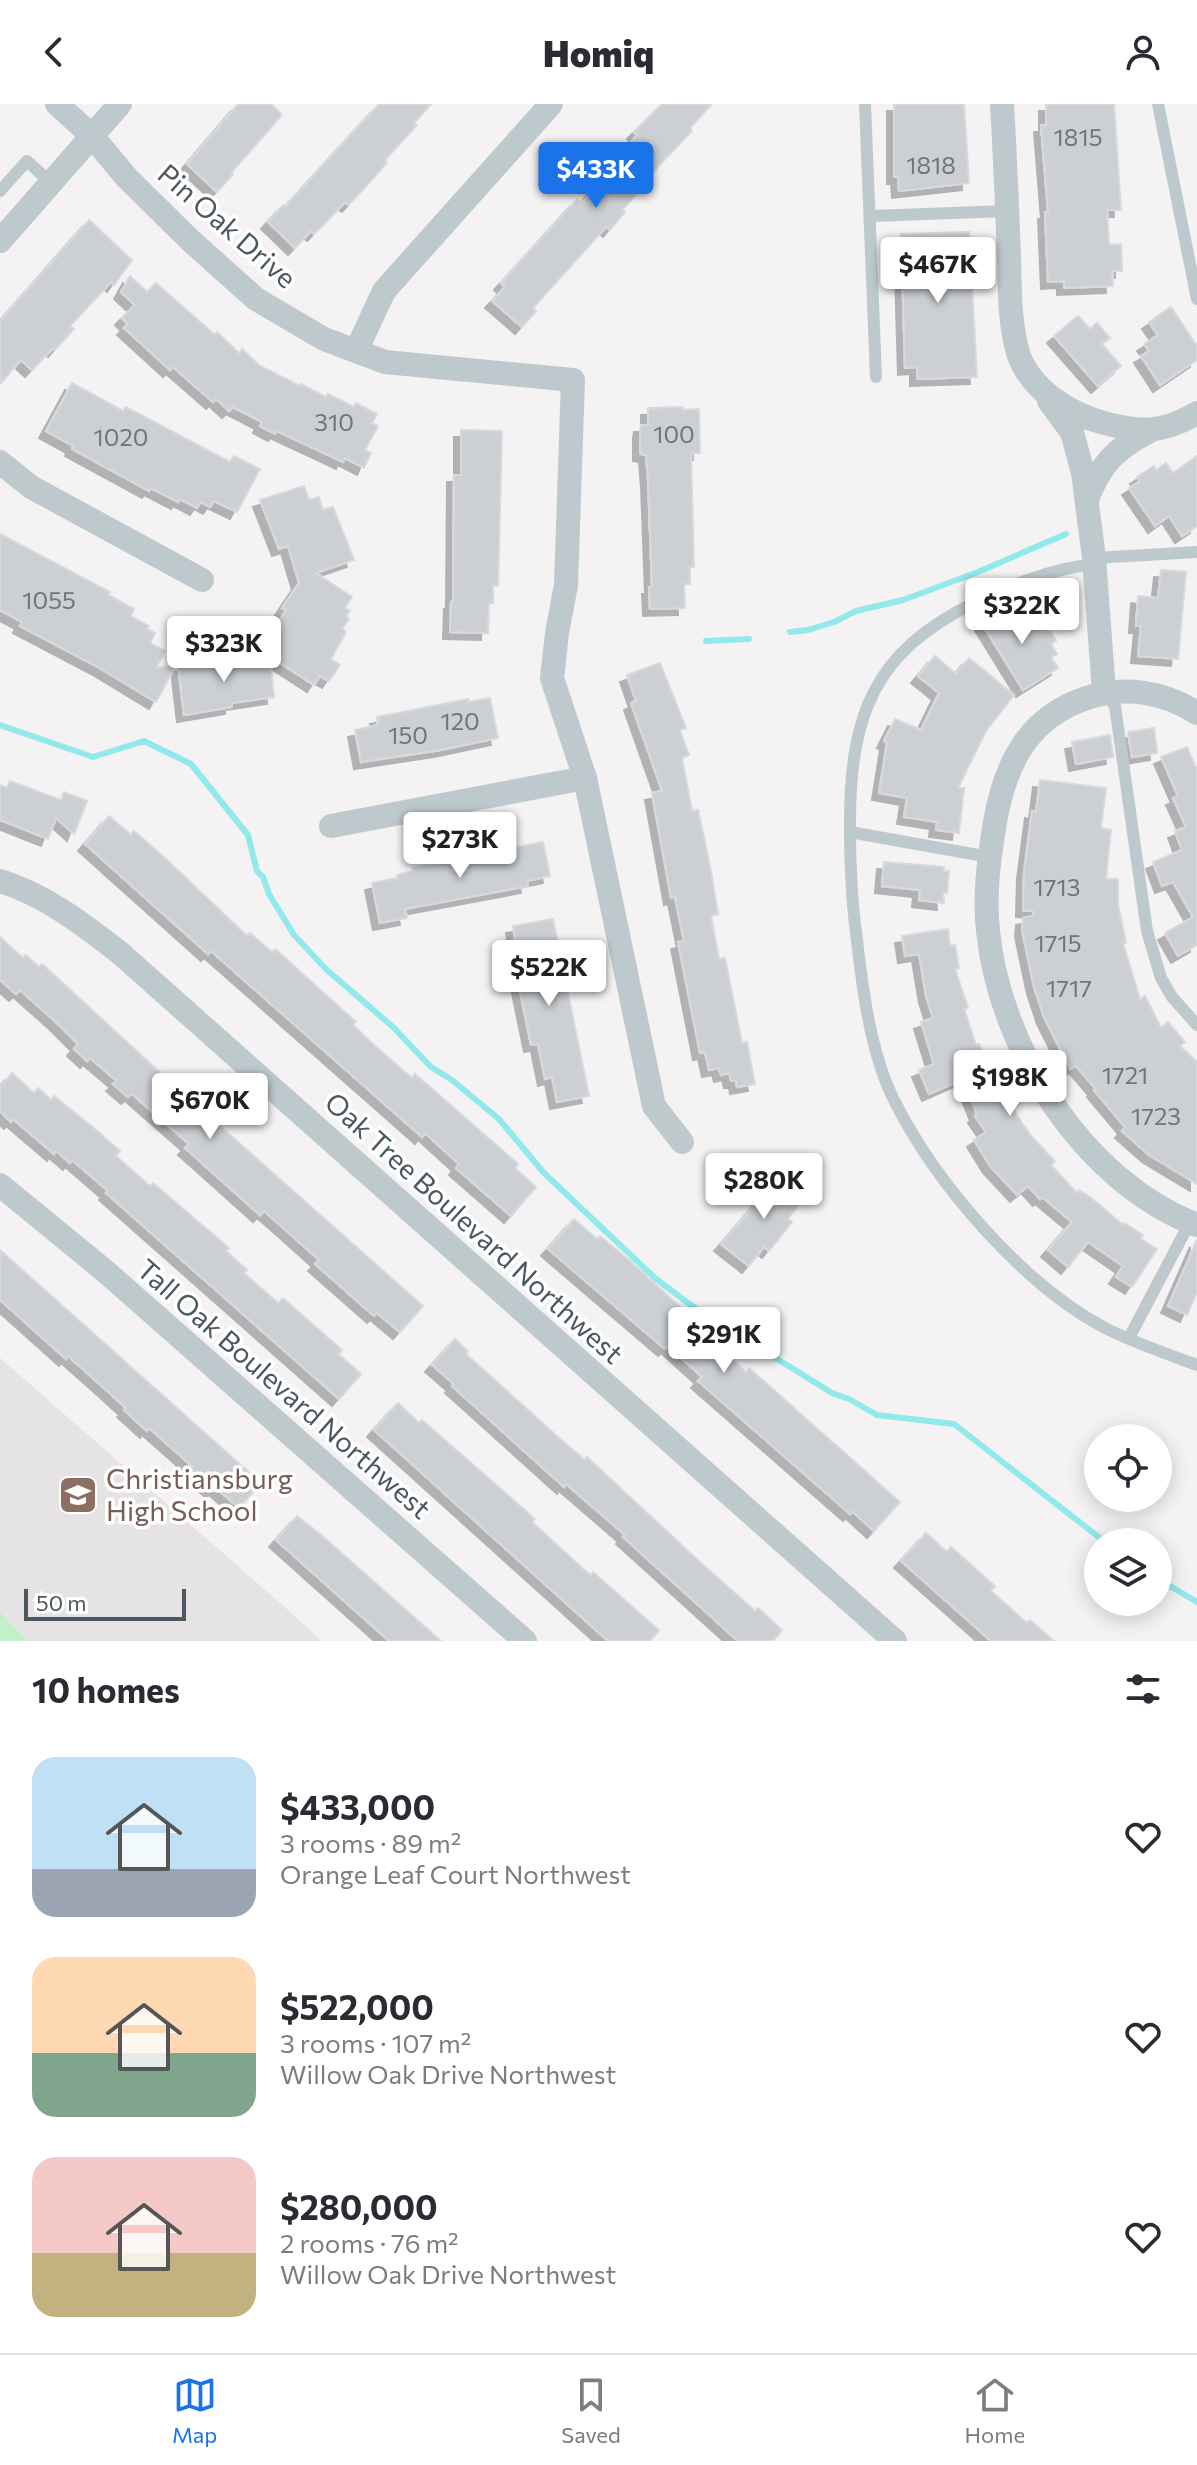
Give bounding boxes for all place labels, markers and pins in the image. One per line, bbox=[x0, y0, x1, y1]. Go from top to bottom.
pin: $433K bbox=[540, 142, 652, 210]
pin: $467K bbox=[882, 237, 994, 305]
pin: $322K bbox=[966, 578, 1078, 646]
pin: $323K bbox=[168, 616, 280, 684]
pin: $273K bbox=[404, 812, 516, 880]
pin: $522K bbox=[493, 940, 605, 1008]
pin: $198K bbox=[954, 1050, 1066, 1118]
pin: $670K bbox=[154, 1073, 266, 1141]
pin: $280K bbox=[708, 1153, 820, 1221]
pin: $291K bbox=[668, 1307, 780, 1375]
place label: Christiansburg High School bbox=[106, 1461, 293, 1527]
school or university icon: Christiansburg High School bbox=[57, 1474, 99, 1516]

